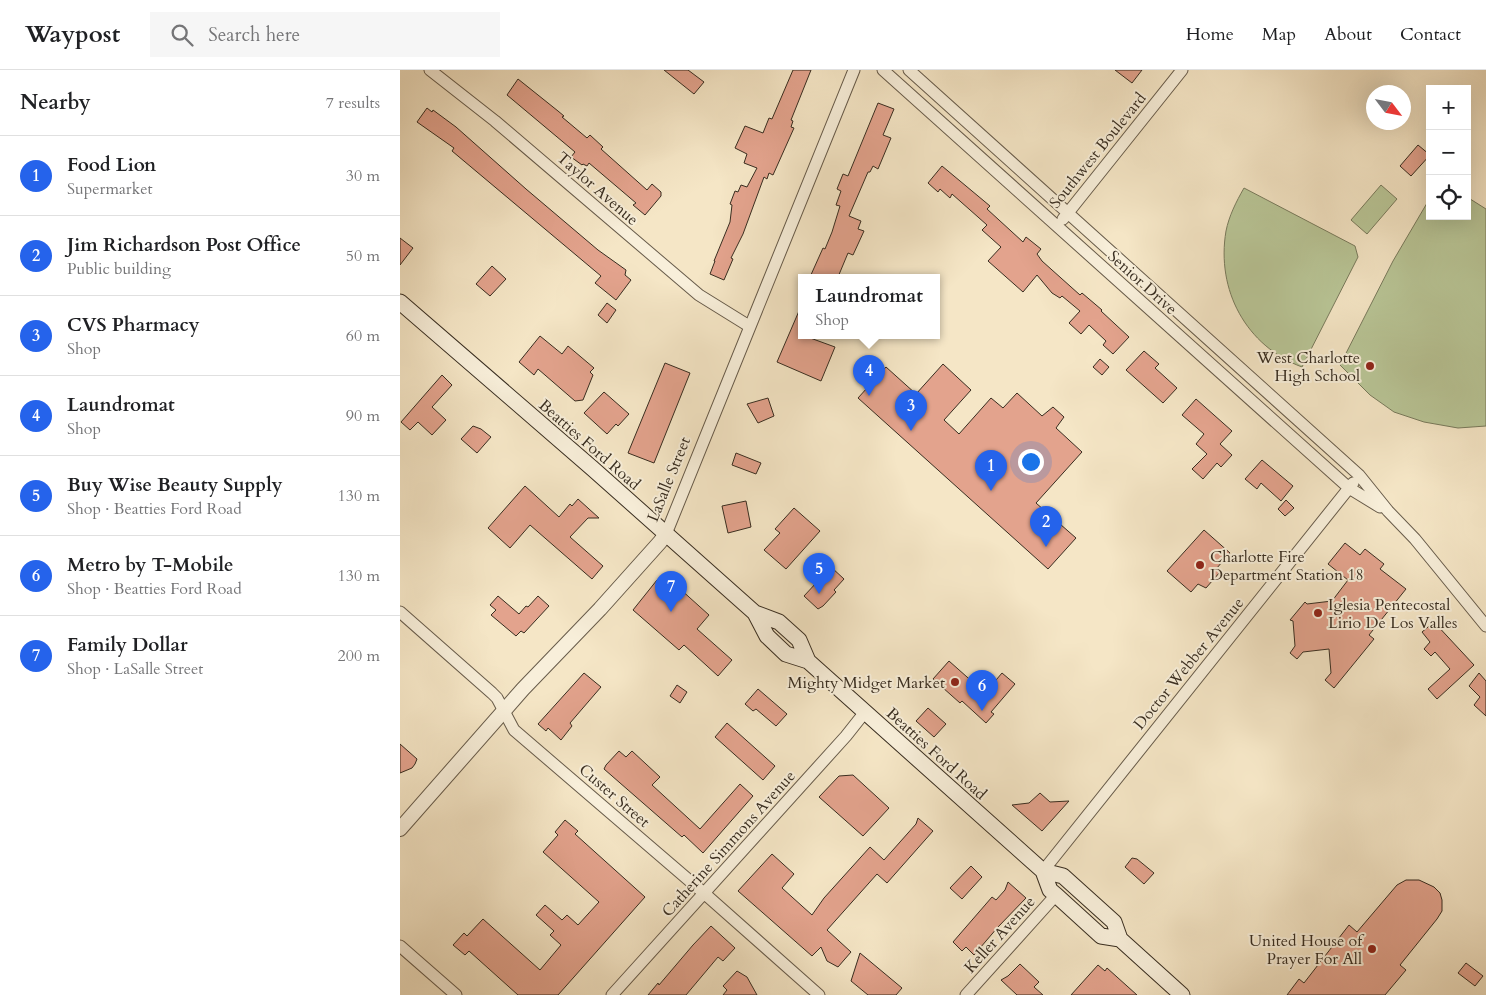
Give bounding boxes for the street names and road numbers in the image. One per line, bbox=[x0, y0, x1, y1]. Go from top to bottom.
street label: Southwest Boulevard bbox=[1044, 88, 1152, 213]
street label: Taylor Avenue bbox=[552, 147, 643, 230]
street label: Senior Drive bbox=[1103, 246, 1182, 320]
street label: Beatties Ford Road bbox=[534, 394, 645, 495]
street label: LaSalle Street bbox=[642, 434, 696, 525]
street label: Doctor Webber Avenue bbox=[1129, 593, 1249, 734]
street label: Beatties Ford Road bbox=[881, 703, 992, 805]
street label: Custer Street bbox=[574, 759, 655, 833]
street label: Catherine Simmons Avenue bbox=[657, 766, 801, 922]
street label: Keller Avenue bbox=[959, 891, 1040, 978]

